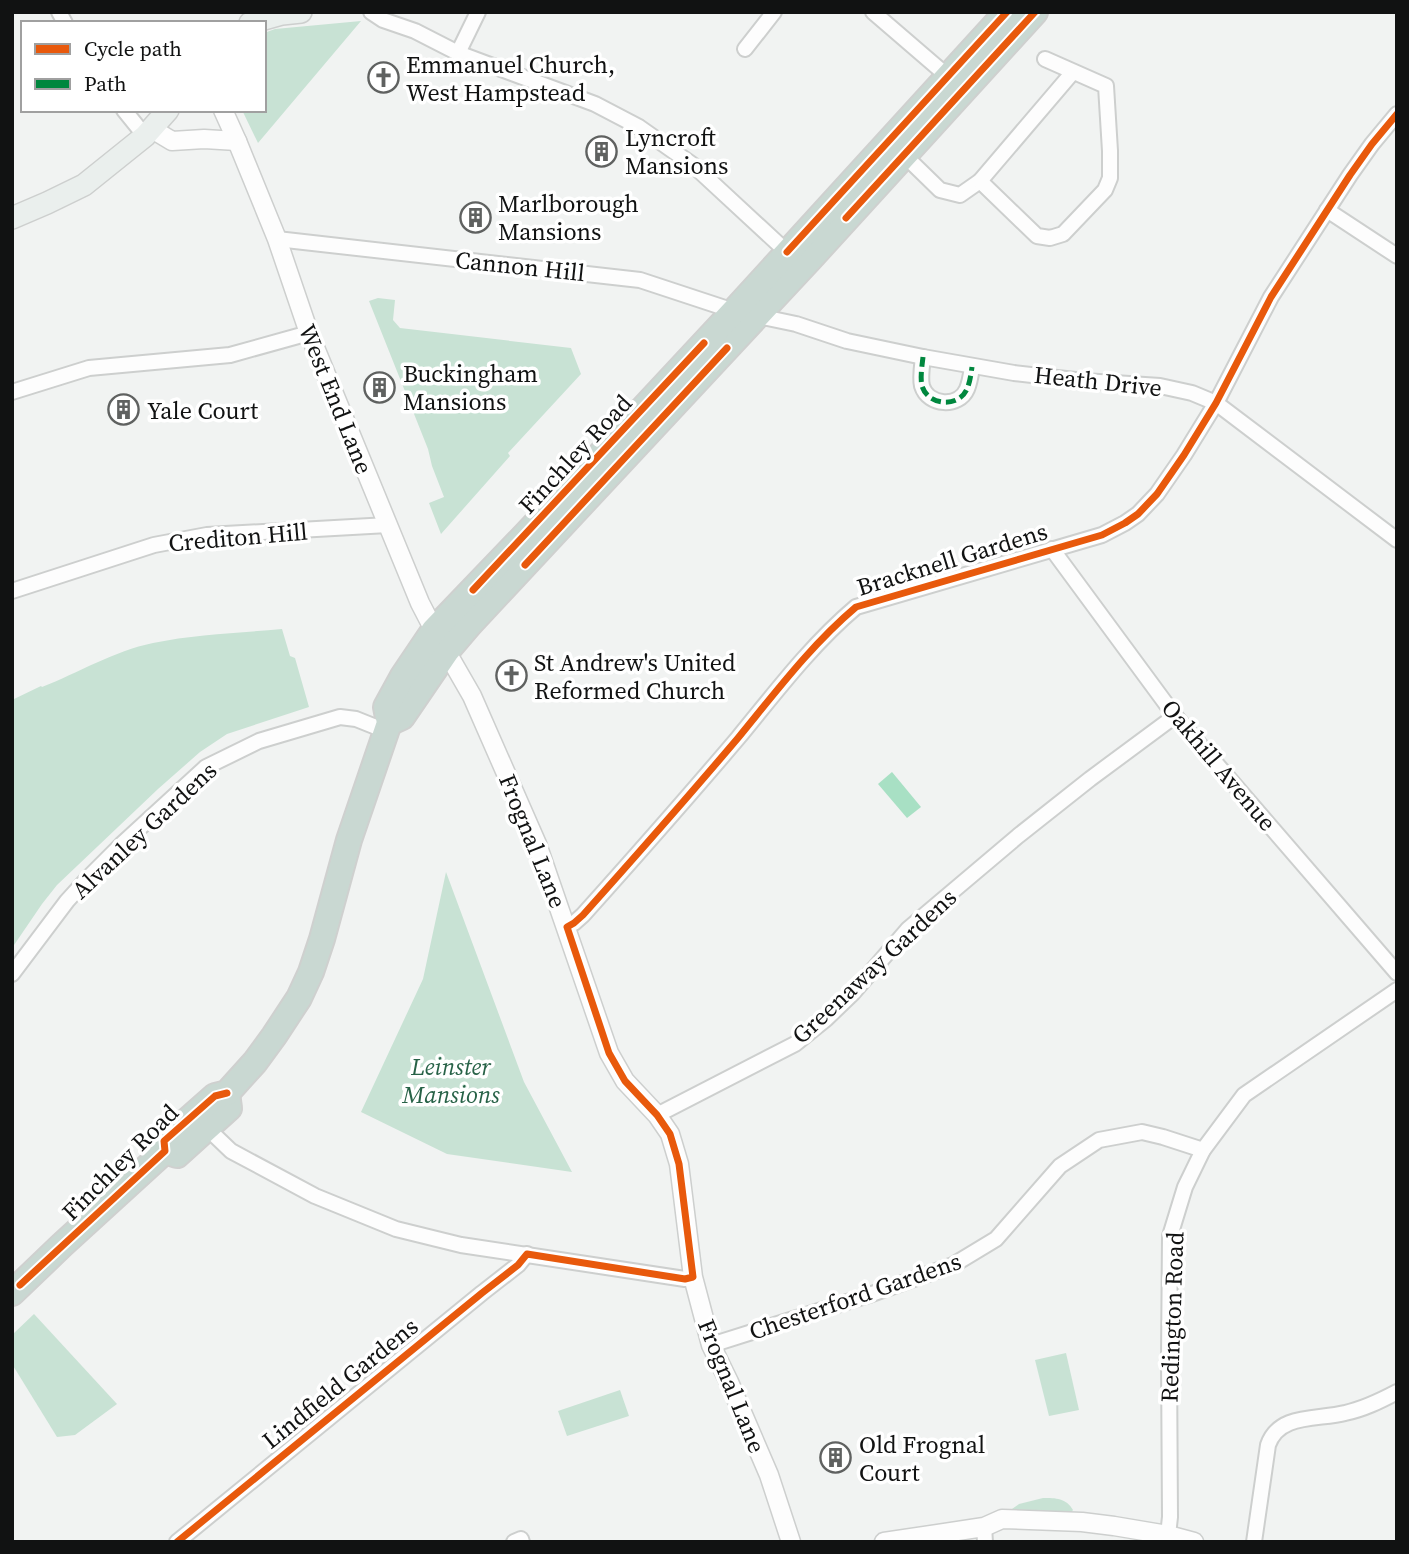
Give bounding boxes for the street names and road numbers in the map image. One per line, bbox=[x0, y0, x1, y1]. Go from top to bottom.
street label: Cannon Hill bbox=[454, 243, 586, 289]
street label: West End Lane bbox=[291, 319, 381, 479]
street label: Heath Drive bbox=[1032, 358, 1164, 404]
street label: Finchley Road bbox=[511, 387, 639, 521]
street label: Crediton Hill bbox=[167, 514, 309, 560]
street label: Bracknell Gardens bbox=[853, 514, 1051, 604]
street label: Oakhill Avenue bbox=[1154, 692, 1284, 838]
street label: Alvanley Gardens bbox=[64, 754, 224, 906]
street label: Frognal Lane bbox=[491, 769, 575, 913]
street label: Greenaway Gardens bbox=[784, 881, 964, 1051]
street label: Finchley Road bbox=[54, 1096, 186, 1228]
street label: Redington Road bbox=[1153, 1231, 1191, 1403]
street label: Chesterford Gardens bbox=[745, 1244, 965, 1348]
street label: Lindfield Gardens bbox=[255, 1310, 425, 1456]
street label: Frognal Lane bbox=[690, 1314, 774, 1458]

